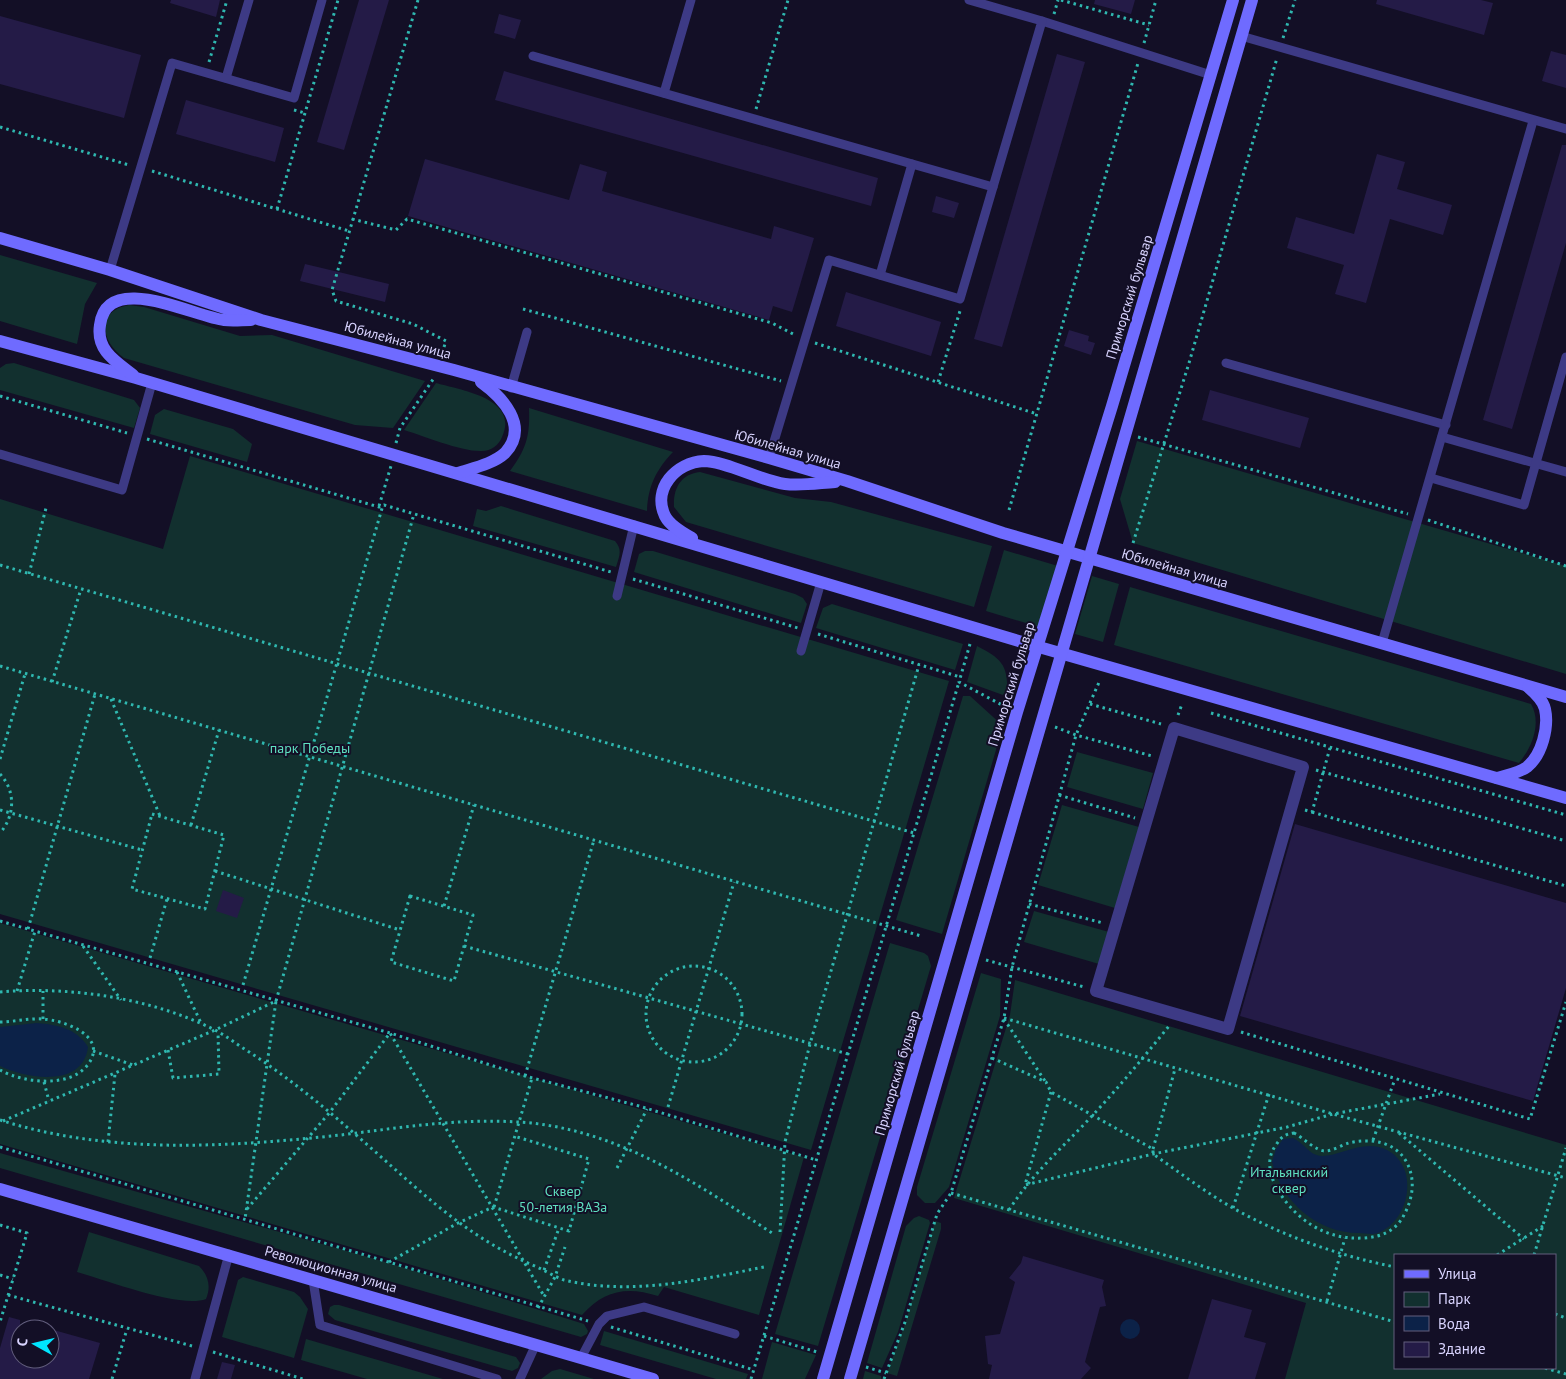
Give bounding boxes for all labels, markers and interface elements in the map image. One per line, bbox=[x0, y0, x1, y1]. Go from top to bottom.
street label: Приморский бульвар bbox=[1101, 233, 1157, 361]
street label: Юбилейная улица bbox=[343, 317, 453, 363]
street label: Юбилейная улица bbox=[733, 425, 843, 473]
street label: Юбилейная улица bbox=[1120, 544, 1230, 592]
street label: Приморский бульвар bbox=[983, 620, 1039, 748]
park label: парк Победы bbox=[270, 739, 350, 757]
street label: Приморский бульвар bbox=[871, 1008, 923, 1138]
park label: Итальянский сквер bbox=[1250, 1163, 1328, 1197]
park label: Сквер 50-летия ВАЗа bbox=[519, 1182, 607, 1216]
street label: Революционная улица bbox=[263, 1241, 399, 1297]
legend bbox=[1394, 1254, 1556, 1369]
text: Улица bbox=[1438, 1264, 1476, 1283]
text: Парк bbox=[1438, 1289, 1471, 1308]
text: Вода bbox=[1438, 1314, 1470, 1333]
north arrow bbox=[10, 1319, 60, 1369]
text: С bbox=[13, 1337, 32, 1347]
text: Здание bbox=[1438, 1339, 1486, 1358]

